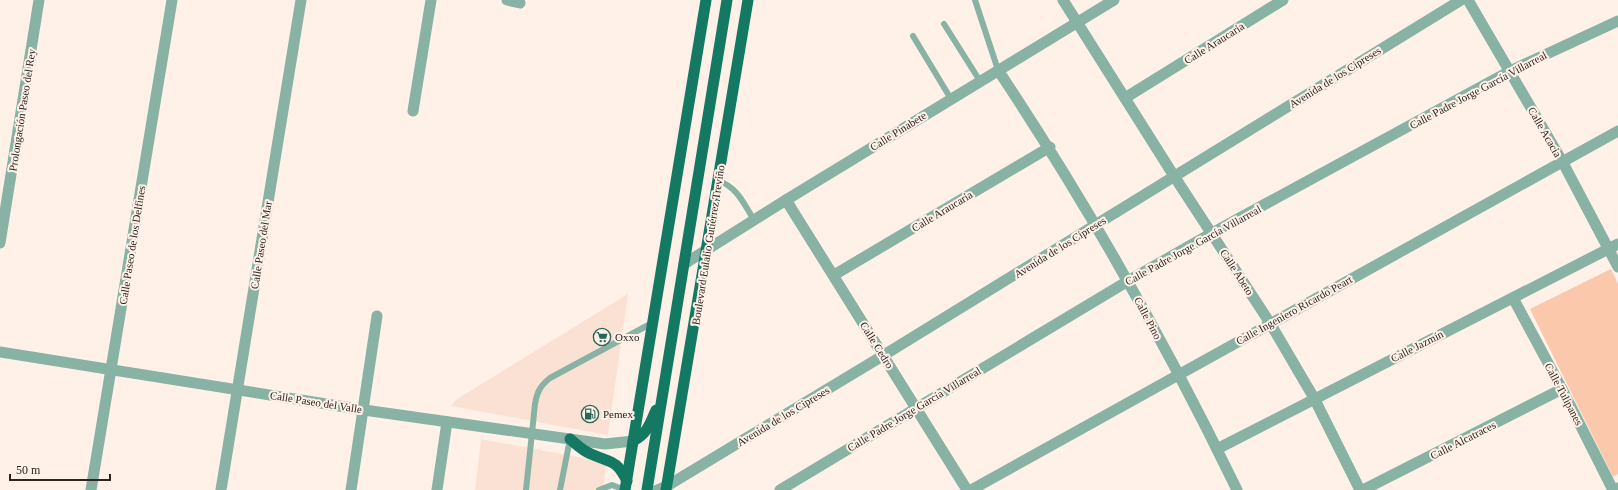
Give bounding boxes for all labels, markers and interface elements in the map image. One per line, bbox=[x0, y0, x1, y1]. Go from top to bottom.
street label: Calle Araucaria bbox=[1182, 20, 1246, 66]
street label: Avenida de los Cipreses bbox=[1287, 44, 1383, 110]
street label: Prolongación Paseo del Rey bbox=[6, 47, 38, 172]
street label: Calle Padre Jorge García Villarreal bbox=[1407, 49, 1549, 131]
street label: Calle Acacia bbox=[1526, 105, 1564, 159]
street label: Calle Pinabete bbox=[868, 109, 928, 153]
street label: Boulevard Eulalio Gutiérrez Treviño bbox=[689, 164, 727, 326]
street label: Calle Paseo de los Delfines bbox=[117, 185, 147, 305]
street label: Calle Araucaria bbox=[909, 188, 975, 234]
street label: Calle Paseo del Mar bbox=[248, 200, 274, 290]
street label: Calle Padre Jorge García Villarreal bbox=[1123, 203, 1263, 287]
street label: Avenida de los Cipreses bbox=[1012, 214, 1108, 280]
street label: Calle Abeto bbox=[1218, 247, 1257, 298]
street label: Calle Ingeniero Ricardo Peart bbox=[1234, 273, 1354, 347]
street label: Calle Pino bbox=[1132, 295, 1164, 342]
street label: Calle Cedro bbox=[858, 319, 896, 371]
supermarket icon: Oxxo bbox=[592, 327, 612, 347]
street label: Calle Jazmín bbox=[1389, 327, 1446, 364]
place label: Oxxo bbox=[615, 331, 640, 343]
street label: Calle Tulipanes bbox=[1543, 361, 1585, 427]
street label: Calle Padre Jorge García Villarreal bbox=[845, 364, 983, 454]
street label: Avenida de los Cipreses bbox=[735, 384, 831, 448]
street label: Calle Paseo del Valle bbox=[269, 389, 363, 415]
fuel station icon: Pemex bbox=[580, 404, 600, 424]
place label: Pemex bbox=[603, 408, 633, 420]
street label: Calle Alcatraces bbox=[1428, 418, 1498, 462]
scale bar bbox=[10, 456, 110, 482]
text: 50 m bbox=[16, 463, 41, 477]

